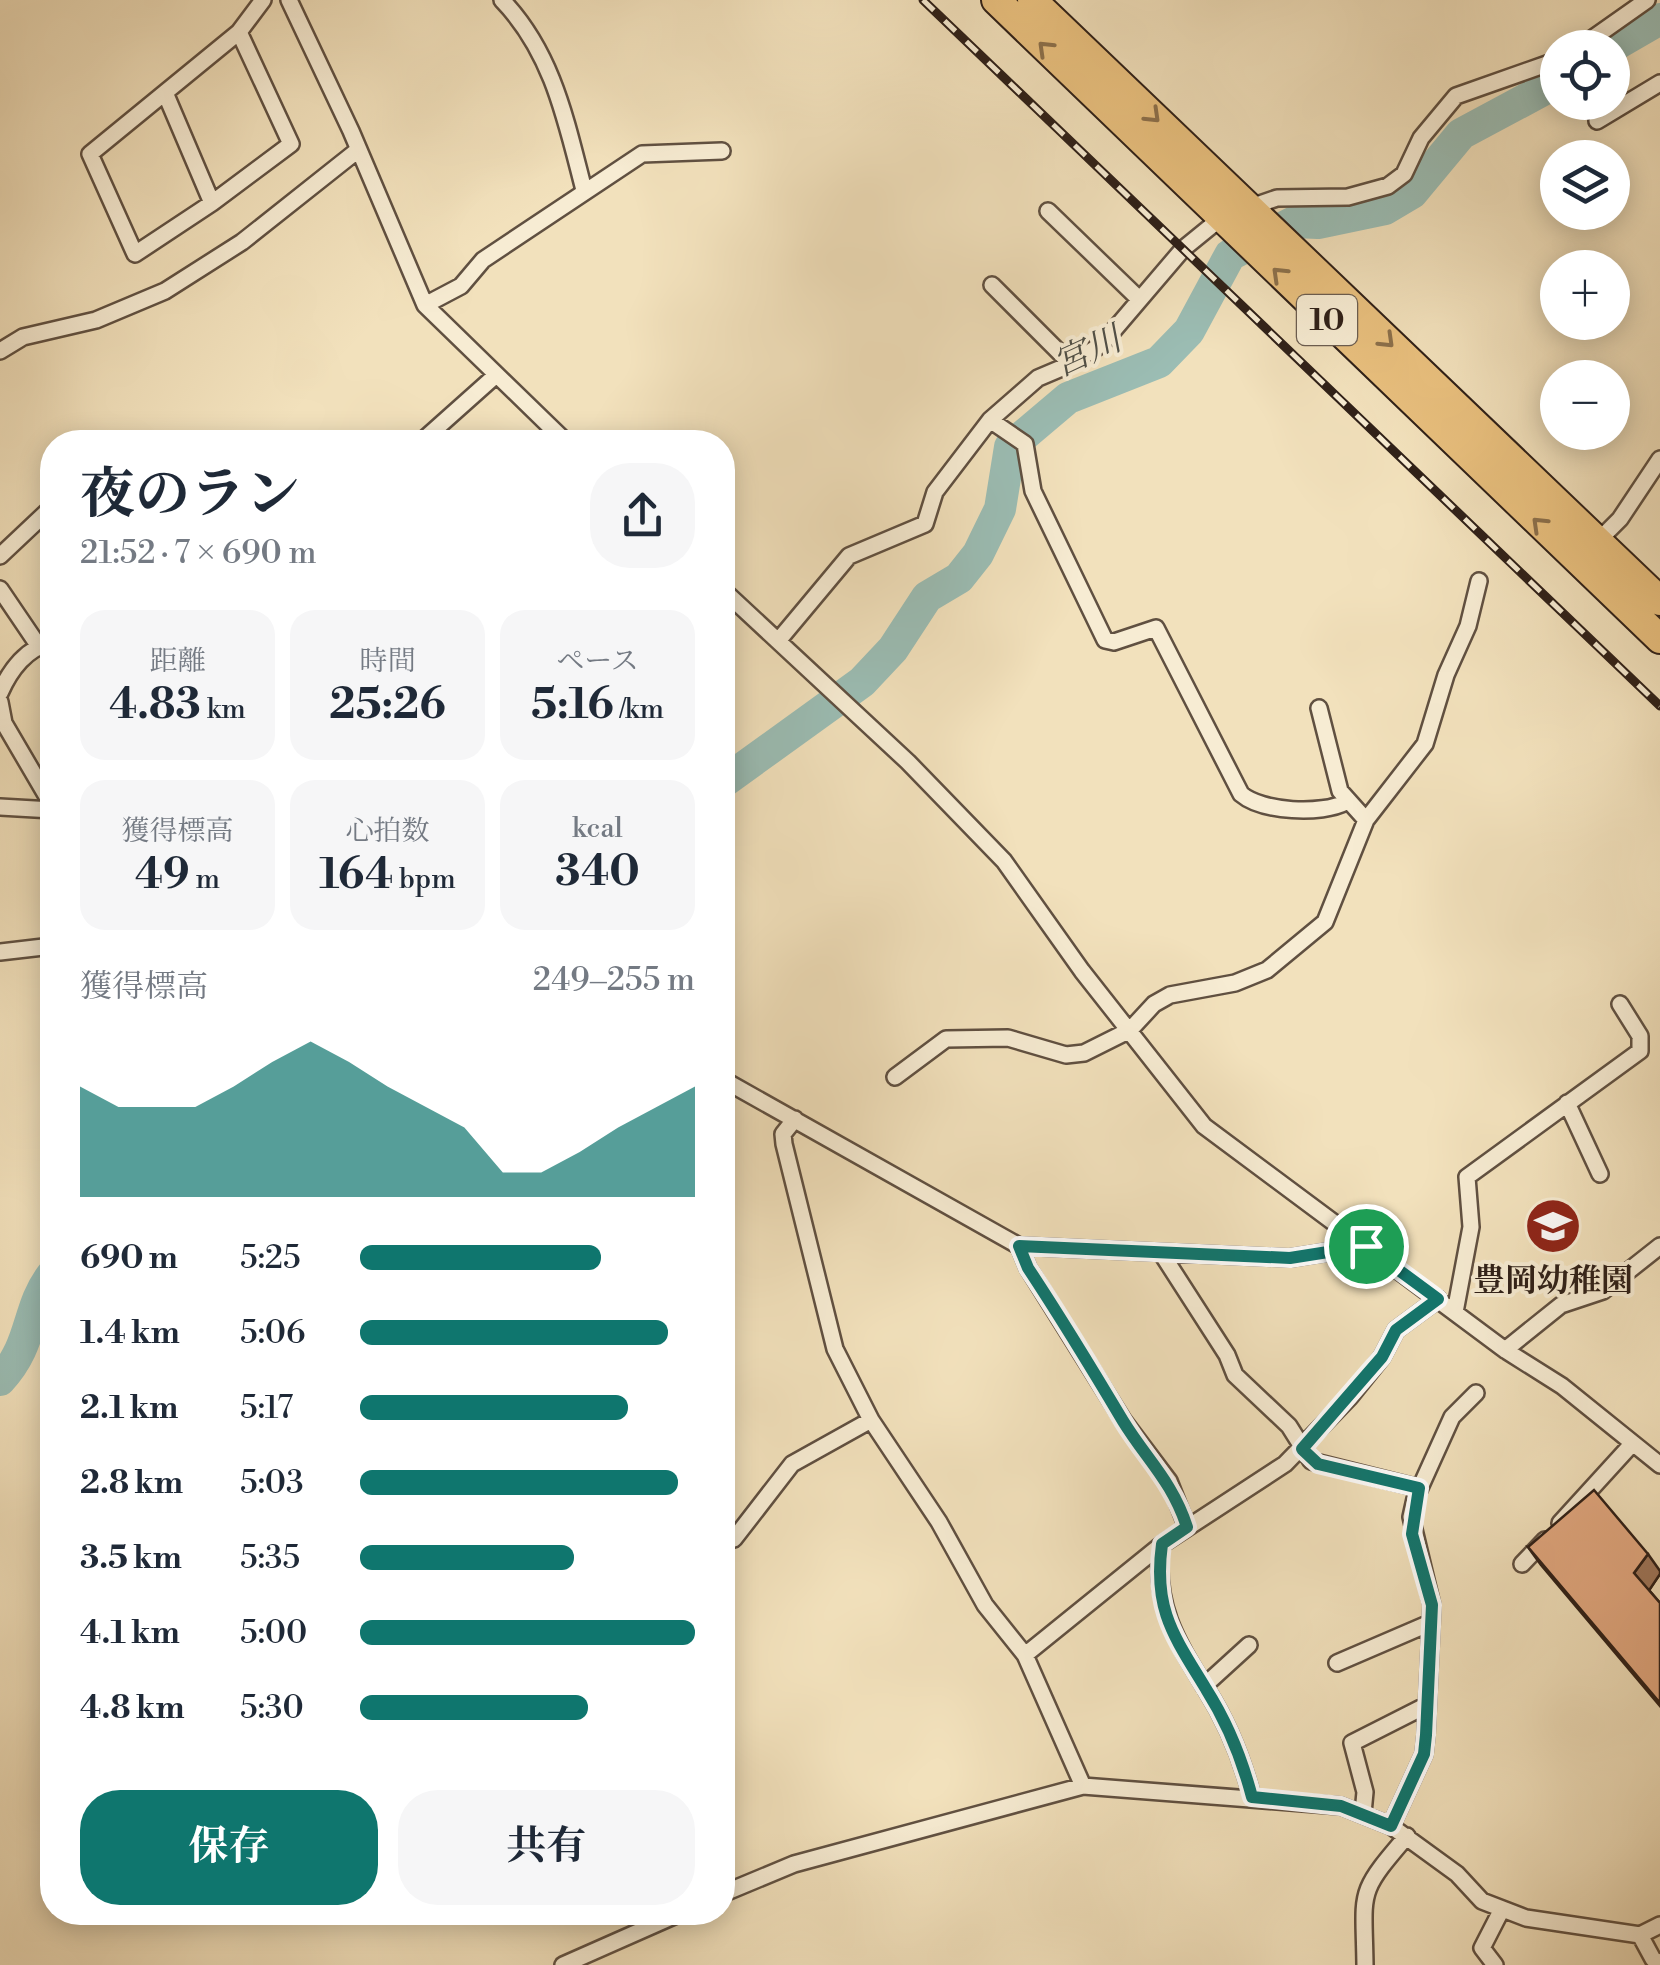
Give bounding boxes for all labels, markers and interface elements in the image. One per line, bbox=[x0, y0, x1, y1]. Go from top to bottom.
map controls bbox=[1540, 30, 1630, 450]
button: locate bbox=[1540, 30, 1630, 120]
one-way arrow bbox=[1039, 42, 1057, 60]
one-way arrow bbox=[1141, 105, 1159, 123]
button: layers bbox=[1540, 140, 1630, 230]
button: + bbox=[1540, 250, 1630, 340]
one-way arrow bbox=[1272, 268, 1291, 286]
road number: 10 bbox=[1297, 295, 1357, 345]
water label: 宮川 bbox=[1047, 316, 1132, 387]
one-way arrow bbox=[1376, 329, 1394, 347]
button: − bbox=[1540, 360, 1630, 450]
text: 夜のラン bbox=[80, 461, 300, 530]
button: share bbox=[590, 463, 695, 568]
one-way arrow bbox=[1532, 517, 1550, 535]
text: 21:52 · 7 × 690 m bbox=[80, 533, 316, 573]
text: 距離 bbox=[149, 644, 206, 679]
text: 時間 bbox=[359, 644, 416, 679]
text: ペース bbox=[556, 644, 639, 679]
text: 4.83 bbox=[109, 679, 201, 732]
text: 25:26 bbox=[329, 679, 446, 732]
text: 5:16 bbox=[531, 679, 614, 732]
text: km bbox=[201, 692, 246, 727]
text: /km bbox=[614, 692, 664, 727]
text: kcal bbox=[572, 811, 623, 846]
text: 獲得標高 bbox=[121, 814, 234, 849]
text: 心拍数 bbox=[345, 814, 430, 849]
text: 340 bbox=[555, 846, 640, 899]
text: 49 bbox=[135, 849, 190, 902]
text: 164 bbox=[319, 849, 393, 902]
text: m bbox=[190, 862, 220, 897]
text: bpm bbox=[393, 862, 456, 897]
text: 249–255 m bbox=[533, 960, 695, 1000]
text: 獲得標高 bbox=[80, 967, 208, 1007]
school or university icon: 豊岡幼稚園 bbox=[1523, 1196, 1583, 1256]
pin bbox=[1324, 1204, 1409, 1289]
icon: arrive bbox=[1339, 1219, 1394, 1274]
text: 690 m bbox=[80, 1238, 178, 1278]
text: 5:25 bbox=[240, 1238, 301, 1278]
place label: 豊岡幼稚園 bbox=[1473, 1261, 1633, 1301]
text: 1.4 km bbox=[80, 1313, 180, 1353]
text: 5:06 bbox=[240, 1313, 305, 1353]
text: 2.1 km bbox=[80, 1388, 178, 1428]
text: 5:17 bbox=[240, 1388, 293, 1428]
text: 2.8 km bbox=[80, 1463, 183, 1503]
text: 5:03 bbox=[240, 1463, 304, 1503]
text: 3.5 km bbox=[80, 1538, 182, 1578]
text: 5:35 bbox=[240, 1538, 300, 1578]
text: 4.1 km bbox=[80, 1613, 180, 1653]
text: 5:00 bbox=[240, 1613, 307, 1653]
text: 4.8 km bbox=[80, 1688, 185, 1728]
text: 5:30 bbox=[240, 1688, 304, 1728]
button: 保存 bbox=[80, 1790, 378, 1905]
button: 共有 bbox=[398, 1790, 695, 1905]

